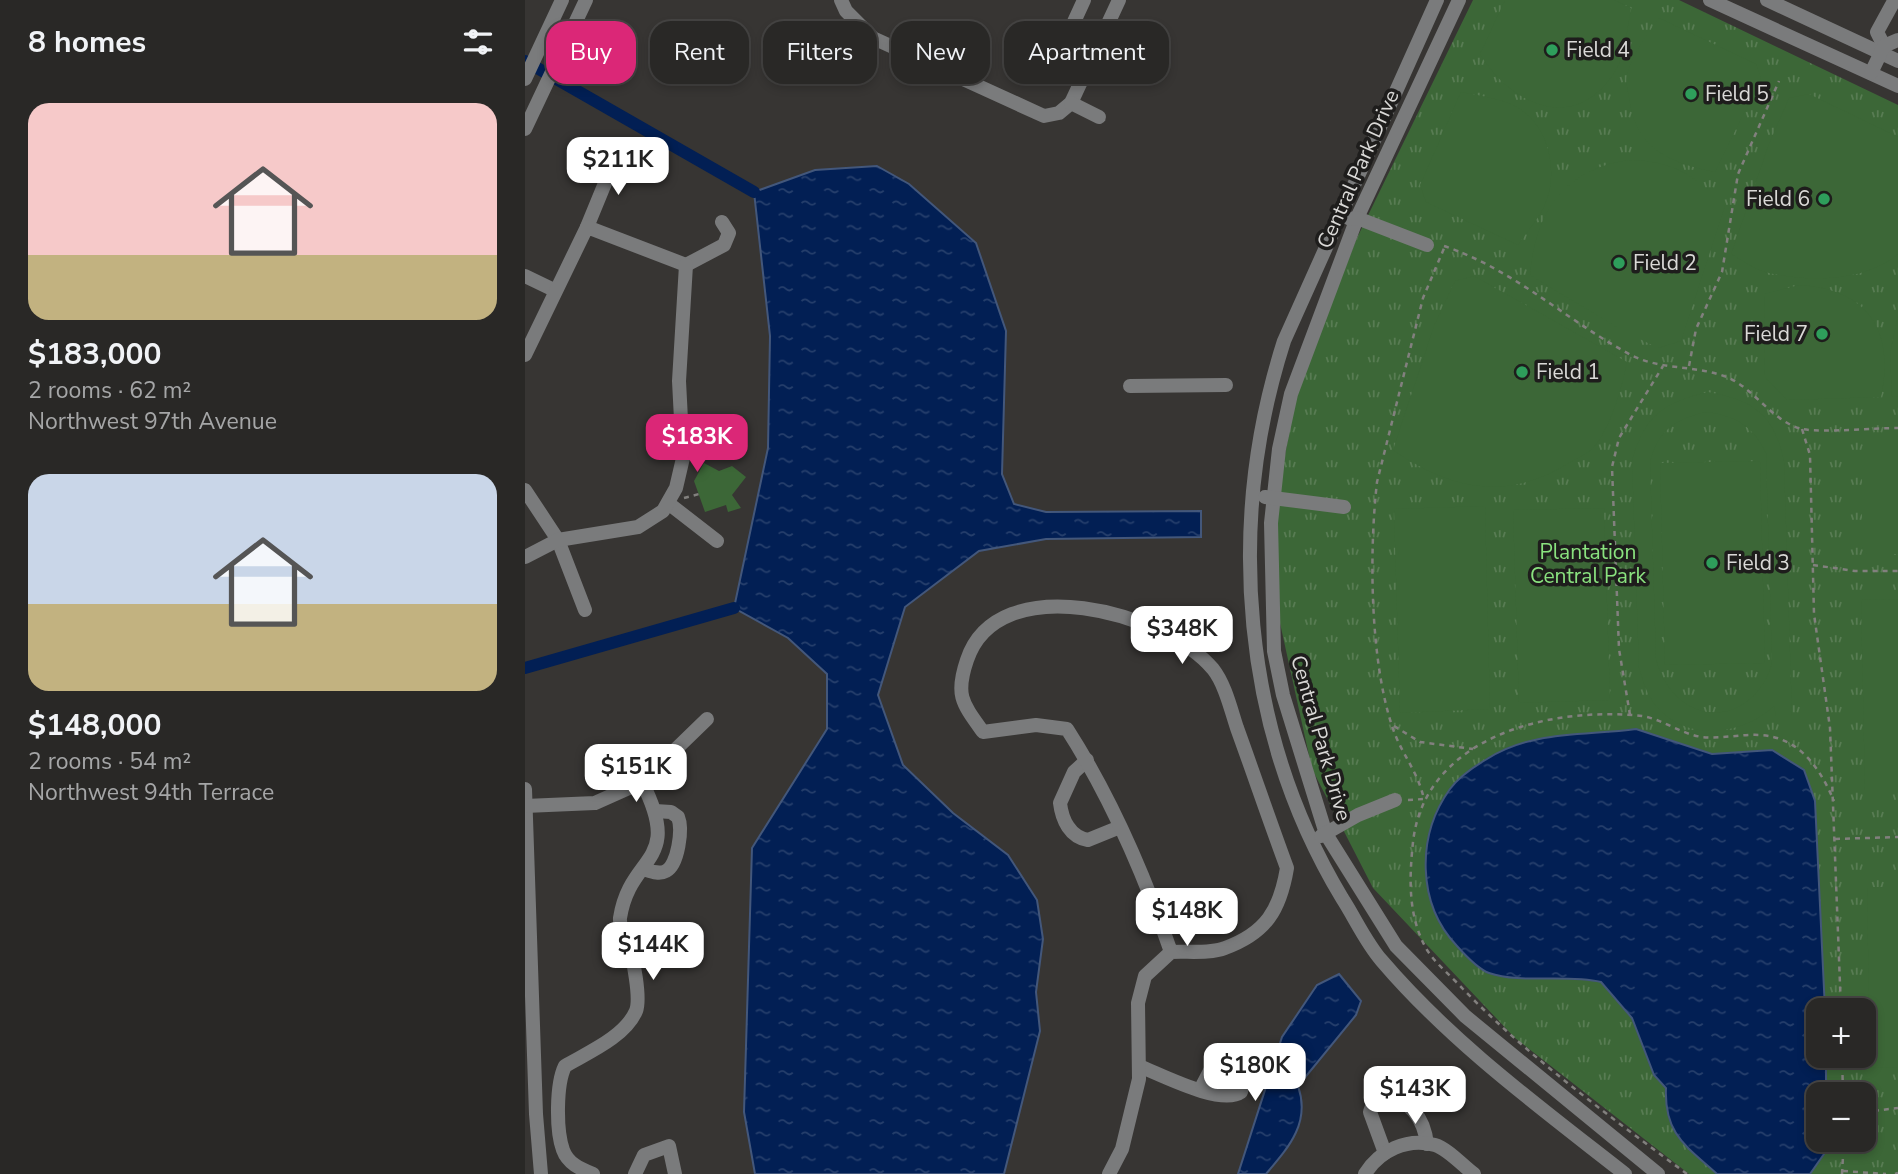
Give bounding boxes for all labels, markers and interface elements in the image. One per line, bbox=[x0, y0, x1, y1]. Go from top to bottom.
chip: Buy bbox=[546, 21, 636, 84]
chip: Rent bbox=[650, 21, 749, 84]
chip: Filters bbox=[763, 21, 877, 84]
chip: New bbox=[891, 21, 990, 84]
chip: Apartment bbox=[1004, 21, 1169, 84]
text: 8 homes bbox=[28, 22, 146, 63]
icon: filters bbox=[459, 23, 497, 61]
place label: Field 4 bbox=[1566, 36, 1630, 64]
marker: Field 4 bbox=[1544, 42, 1560, 58]
place label: Field 5 bbox=[1705, 80, 1769, 108]
street label: Central Park Drive bbox=[1310, 85, 1406, 253]
marker: Field 5 bbox=[1683, 86, 1699, 102]
pin: $211K bbox=[569, 138, 667, 197]
text: $211K bbox=[583, 144, 653, 175]
icon: home bbox=[200, 148, 326, 274]
place label: Field 6 bbox=[1746, 185, 1810, 213]
marker: Field 6 bbox=[1816, 191, 1832, 207]
place label: Field 2 bbox=[1633, 249, 1697, 277]
marker: Field 2 bbox=[1611, 255, 1627, 271]
place label: Field 7 bbox=[1744, 320, 1808, 348]
marker: Field 7 bbox=[1814, 326, 1830, 342]
text: $183,000 bbox=[28, 334, 161, 375]
place label: Field 1 bbox=[1536, 358, 1600, 386]
marker: Field 1 bbox=[1514, 364, 1530, 380]
text: 2 rooms · 62 m² bbox=[28, 375, 191, 406]
text: Northwest 97th Avenue bbox=[28, 406, 277, 437]
pin: $183K bbox=[648, 414, 746, 474]
text: $183K bbox=[662, 421, 732, 452]
icon: home bbox=[200, 519, 326, 645]
park label: Plantation Central Park bbox=[1530, 538, 1646, 590]
place label: Field 3 bbox=[1726, 549, 1790, 577]
marker: Field 3 bbox=[1704, 555, 1720, 571]
pin: $348K bbox=[1133, 606, 1231, 666]
text: $348K bbox=[1147, 613, 1217, 644]
street label: Central Park Drive bbox=[1284, 652, 1358, 824]
text: $148,000 bbox=[28, 705, 161, 746]
pin: $151K bbox=[587, 744, 685, 804]
text: 2 rooms · 54 m² bbox=[28, 746, 191, 777]
text: $151K bbox=[601, 751, 671, 782]
text: Northwest 94th Terrace bbox=[28, 777, 274, 808]
pin: $148K bbox=[1138, 888, 1236, 948]
text: $148K bbox=[1152, 895, 1222, 926]
pin: $144K bbox=[604, 922, 702, 982]
text: $144K bbox=[618, 929, 688, 960]
map controls bbox=[1806, 998, 1876, 1152]
button: + bbox=[1806, 998, 1876, 1068]
pin: $180K bbox=[1206, 1044, 1304, 1103]
text: $180K bbox=[1220, 1050, 1290, 1081]
pin: $143K bbox=[1366, 1066, 1464, 1126]
text: $143K bbox=[1380, 1073, 1450, 1104]
button: − bbox=[1806, 1082, 1876, 1152]

